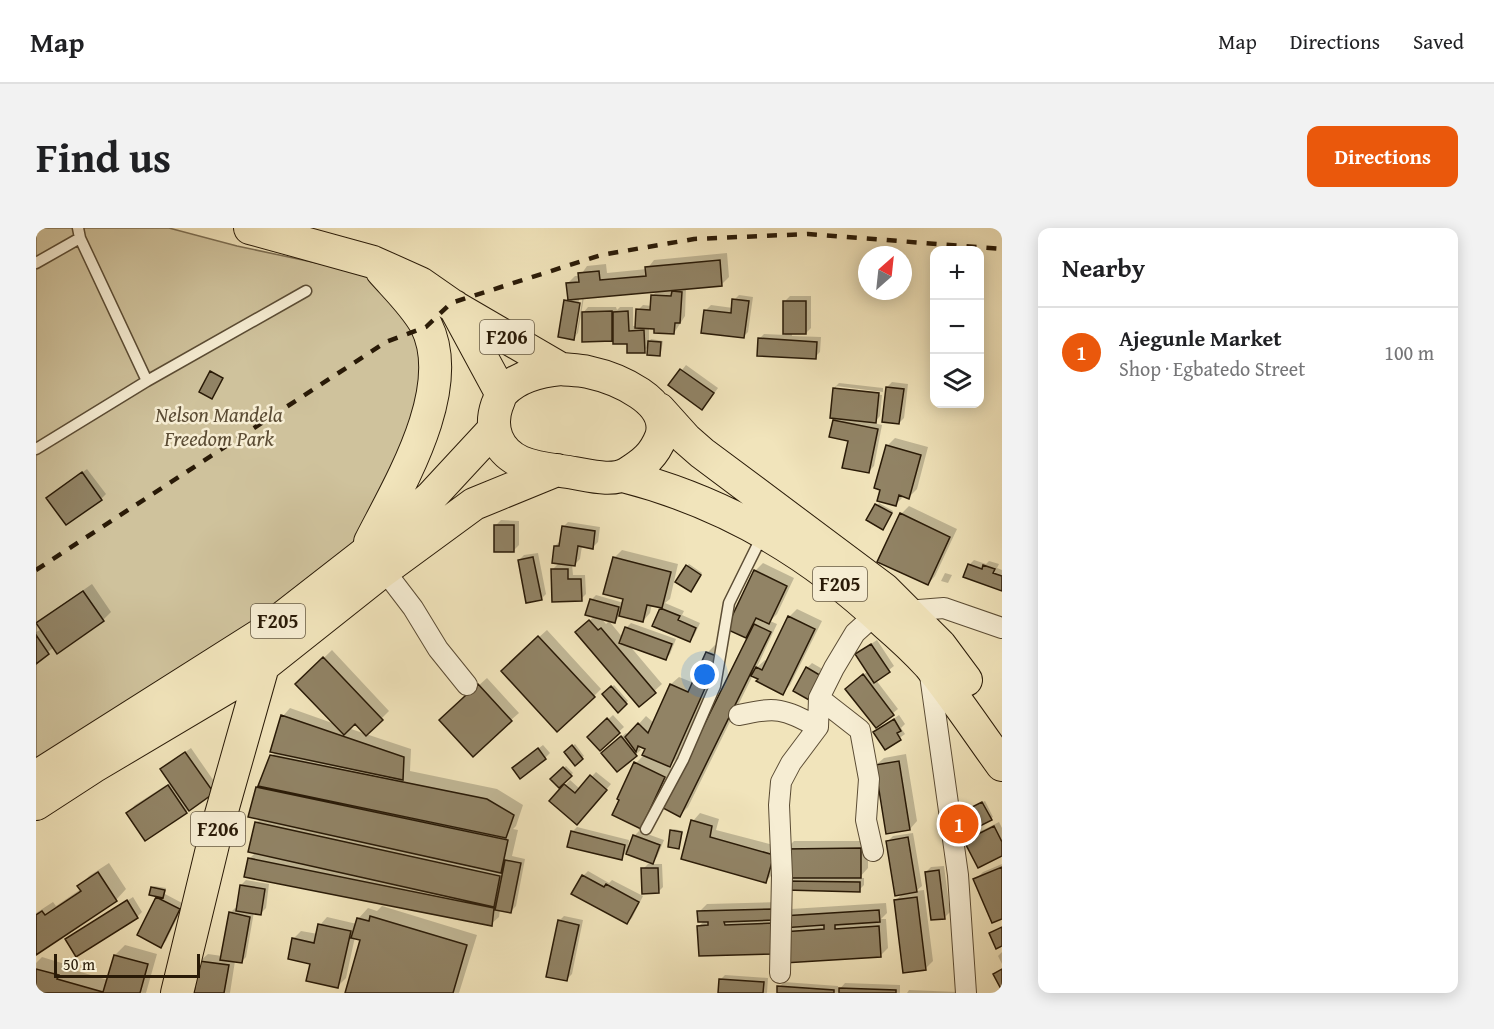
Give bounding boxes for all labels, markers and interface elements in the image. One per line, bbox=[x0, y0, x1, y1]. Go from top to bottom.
text: Map bbox=[30, 21, 84, 62]
text: Map bbox=[1218, 26, 1257, 57]
text: Directions bbox=[1290, 26, 1380, 57]
text: Saved bbox=[1413, 26, 1464, 57]
text: Find us bbox=[36, 126, 171, 187]
button: Directions bbox=[1307, 126, 1458, 187]
north arrow bbox=[858, 246, 912, 300]
map controls bbox=[930, 246, 984, 408]
button: + bbox=[930, 246, 984, 300]
text: Nearby bbox=[1062, 248, 1145, 287]
button: − bbox=[930, 300, 984, 354]
road number: F206 bbox=[480, 320, 534, 354]
text: Ajegunle Market bbox=[1119, 322, 1282, 354]
text: 1 bbox=[1076, 338, 1087, 367]
text: 100 m bbox=[1384, 338, 1434, 367]
button: layers bbox=[930, 354, 984, 408]
text: Shop · Egbatedo Street bbox=[1119, 354, 1305, 383]
park label: Nelson Mandela Freedom Park bbox=[154, 399, 283, 454]
road number: F205 bbox=[813, 567, 867, 601]
road number: F205 bbox=[251, 604, 305, 638]
your location bbox=[690, 660, 719, 689]
pin: 1 bbox=[940, 802, 978, 846]
road number: F206 bbox=[191, 812, 245, 846]
scale bar bbox=[54, 951, 200, 978]
text: 50 m bbox=[63, 952, 95, 976]

